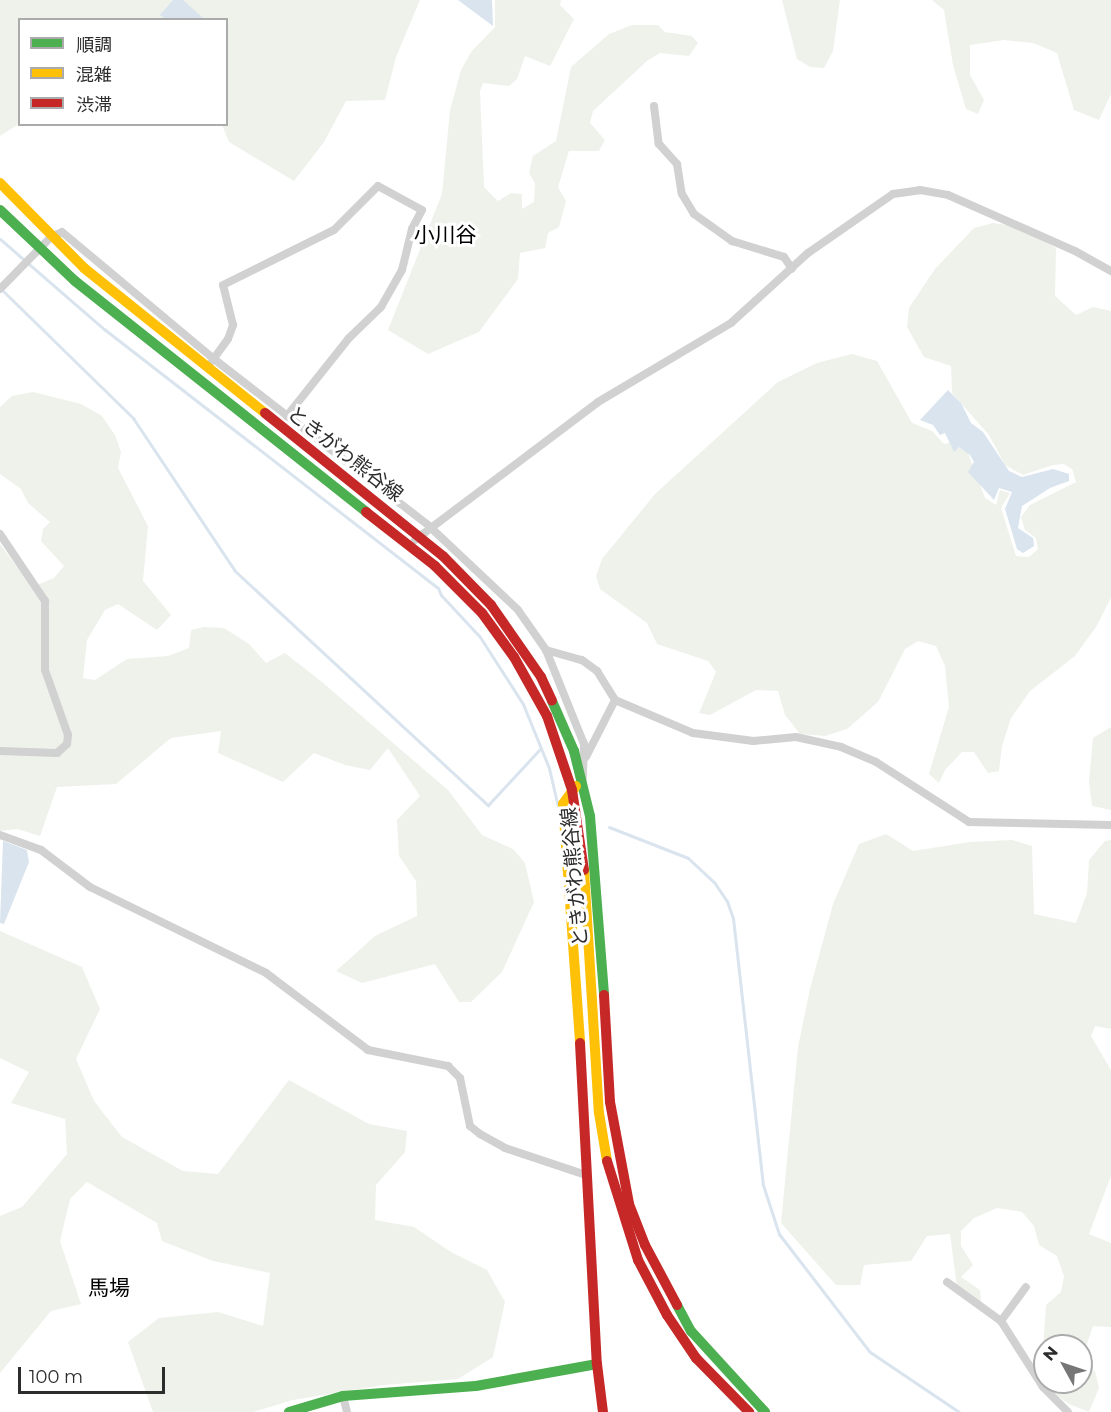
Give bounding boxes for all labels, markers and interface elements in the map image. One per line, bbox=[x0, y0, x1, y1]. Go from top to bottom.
legend bbox=[18, 18, 228, 126]
text: 順調 bbox=[76, 34, 112, 56]
text: 混雑 bbox=[76, 64, 112, 86]
text: 渋滞 bbox=[76, 94, 112, 116]
district label: 小川谷 bbox=[414, 222, 476, 248]
street label: ときがわ熊谷線 bbox=[282, 401, 408, 507]
street label: ときがわ熊谷線 bbox=[557, 806, 593, 948]
district label: 馬場 bbox=[88, 1275, 130, 1301]
north arrow bbox=[1033, 1334, 1093, 1394]
text: N bbox=[1039, 1342, 1062, 1364]
scale bar bbox=[21, 1355, 168, 1393]
text: 100 m bbox=[29, 1366, 83, 1388]

